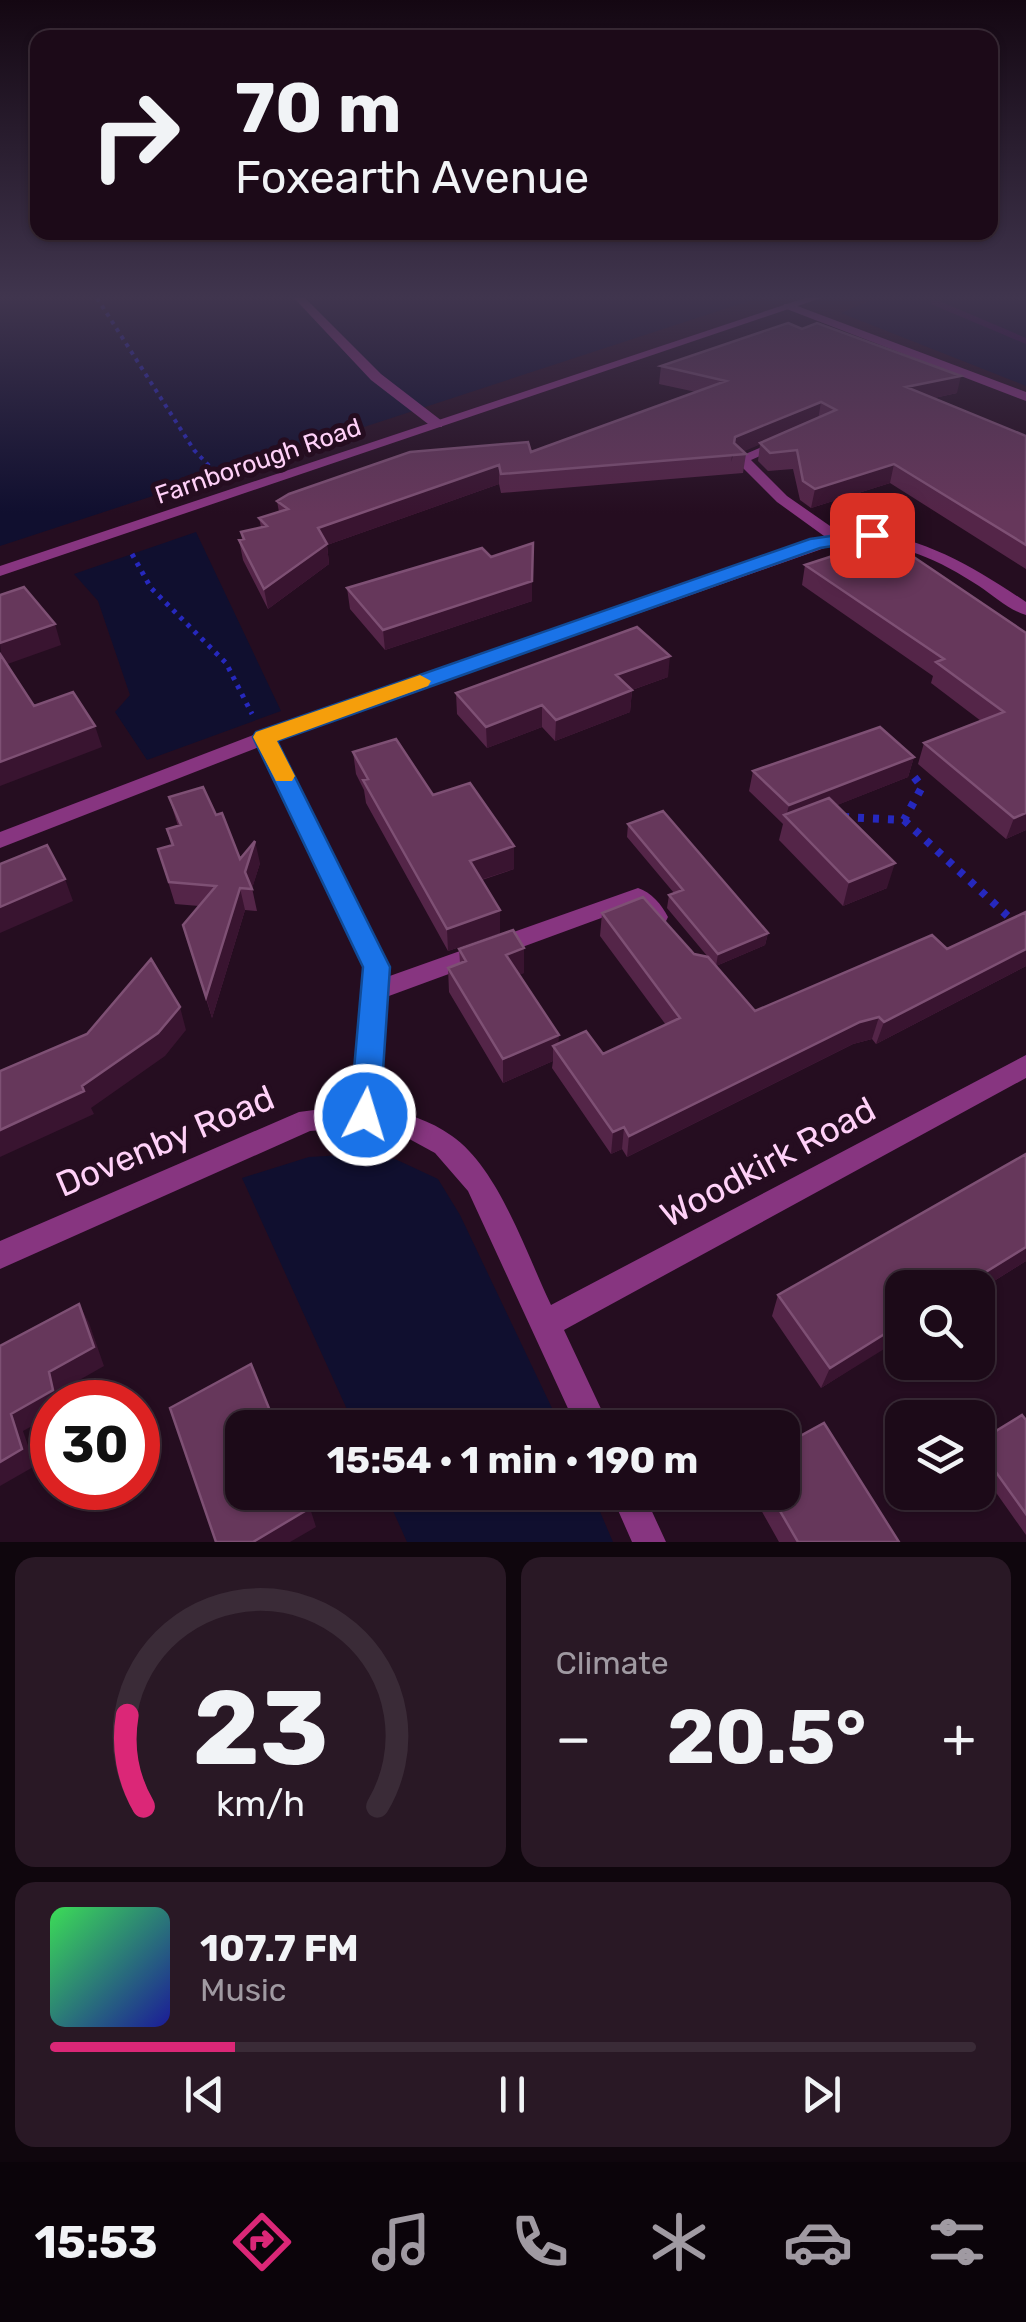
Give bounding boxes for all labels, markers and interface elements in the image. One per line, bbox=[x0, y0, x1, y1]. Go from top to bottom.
text: 70 m bbox=[235, 67, 402, 150]
icon: right bbox=[70, 70, 200, 200]
text: Foxearth Avenue bbox=[235, 151, 589, 204]
street label: Farnborough Road bbox=[151, 412, 365, 510]
pin bbox=[830, 493, 915, 578]
icon: arrive bbox=[845, 508, 900, 563]
position arrow bbox=[313, 1063, 417, 1167]
street label: Dovenby Road bbox=[49, 1076, 281, 1206]
street label: Woodkirk Road bbox=[653, 1088, 883, 1236]
map controls bbox=[885, 1270, 995, 1510]
button: search bbox=[885, 1270, 995, 1380]
speed limit sign: 30 bbox=[30, 1380, 160, 1510]
button: layers bbox=[885, 1400, 995, 1510]
text: 15:54 · 1 min · 190 m bbox=[327, 1437, 698, 1483]
text: Climate bbox=[556, 1644, 669, 1682]
text: 23 bbox=[192, 1667, 328, 1790]
text: 20.5° bbox=[667, 1693, 866, 1782]
text: − bbox=[556, 1706, 591, 1771]
text: + bbox=[942, 1706, 976, 1771]
text: km/h bbox=[216, 1783, 305, 1825]
text: 107.7 FM bbox=[200, 1925, 359, 1971]
text: Music bbox=[200, 1971, 286, 2009]
icon: previous bbox=[177, 2067, 232, 2122]
icon: pause bbox=[485, 2067, 540, 2122]
icon: next bbox=[794, 2067, 849, 2122]
icon: directions bbox=[227, 2207, 297, 2277]
icon: music bbox=[366, 2207, 436, 2277]
icon: phone bbox=[505, 2207, 575, 2277]
icon: climate bbox=[644, 2207, 714, 2277]
icon: car bbox=[783, 2207, 853, 2277]
icon: filters bbox=[922, 2207, 992, 2277]
text: 15:53 bbox=[34, 2216, 158, 2269]

